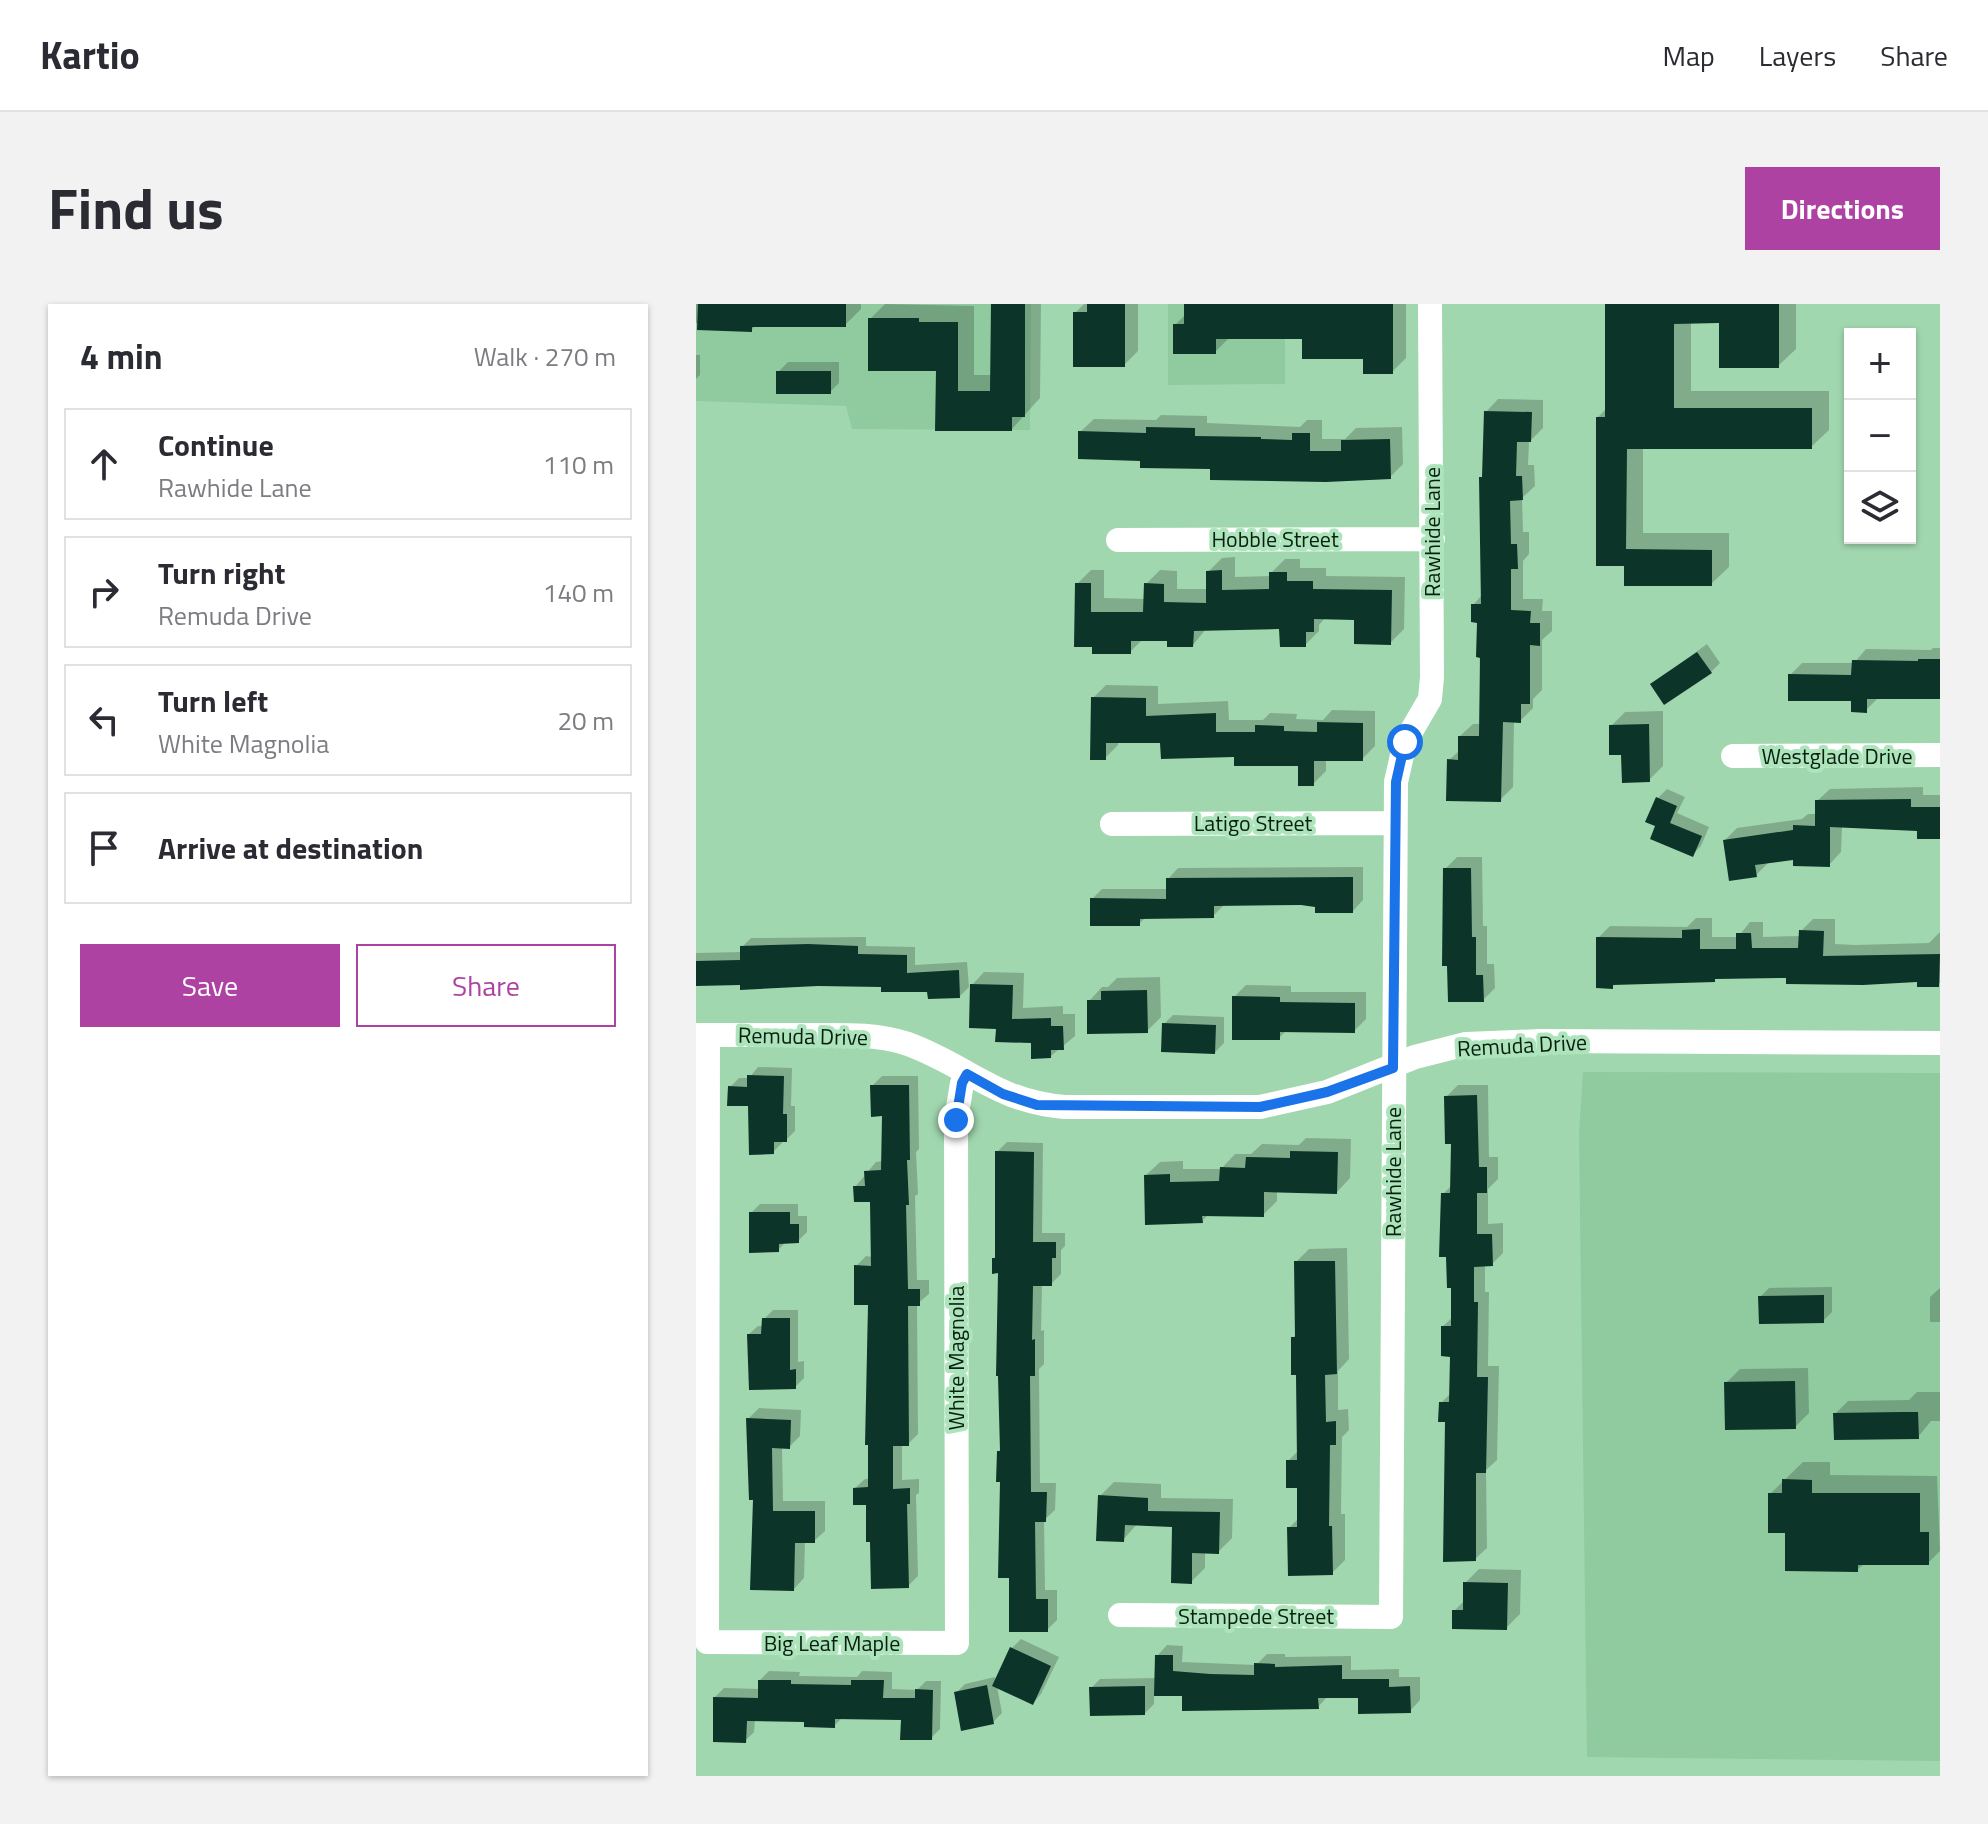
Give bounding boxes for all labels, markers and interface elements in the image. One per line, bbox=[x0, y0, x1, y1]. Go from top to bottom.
text: Kartio bbox=[40, 26, 140, 84]
text: Map bbox=[1662, 34, 1715, 77]
text: Layers bbox=[1759, 34, 1836, 77]
text: Share bbox=[1880, 34, 1948, 77]
text: Find us bbox=[48, 166, 224, 251]
button: Directions bbox=[1745, 167, 1940, 250]
map controls bbox=[1844, 328, 1916, 544]
button: + bbox=[1844, 328, 1916, 400]
text: 4 min bbox=[80, 330, 163, 382]
text: Walk · 270 m bbox=[474, 337, 616, 376]
button: − bbox=[1844, 400, 1916, 472]
text: Continue bbox=[158, 422, 274, 468]
icon: ahead bbox=[82, 442, 126, 486]
text: 110 m bbox=[543, 445, 614, 484]
street label: Rawhide Lane bbox=[1415, 467, 1449, 597]
text: Rawhide Lane bbox=[158, 468, 312, 507]
button: layers bbox=[1844, 472, 1916, 544]
street label: Hobble Street bbox=[1211, 522, 1339, 556]
text: Turn right bbox=[158, 550, 286, 596]
icon: right bbox=[82, 570, 126, 614]
text: 140 m bbox=[543, 573, 614, 612]
text: Remuda Drive bbox=[158, 596, 312, 635]
text: Turn left bbox=[158, 678, 268, 724]
icon: left bbox=[82, 698, 126, 742]
text: 20 m bbox=[557, 701, 614, 740]
text: White Magnolia bbox=[158, 724, 329, 763]
route start bbox=[1387, 724, 1423, 760]
street label: Westglade Drive bbox=[1761, 739, 1913, 773]
street label: Latigo Street bbox=[1194, 806, 1313, 840]
text: Arrive at destination bbox=[158, 825, 423, 871]
icon: arrive bbox=[82, 826, 126, 870]
button: Save bbox=[80, 944, 340, 1027]
button: Share bbox=[356, 944, 616, 1027]
street label: Remuda Drive bbox=[738, 1018, 868, 1054]
street label: Remuda Drive bbox=[1456, 1025, 1588, 1065]
route end bbox=[938, 1102, 974, 1138]
street label: Rawhide Lane bbox=[1376, 1107, 1410, 1237]
street label: White Magnolia bbox=[939, 1286, 973, 1430]
street label: Stampede Street bbox=[1178, 1599, 1334, 1633]
street label: Big Leaf Maple bbox=[764, 1626, 900, 1660]

